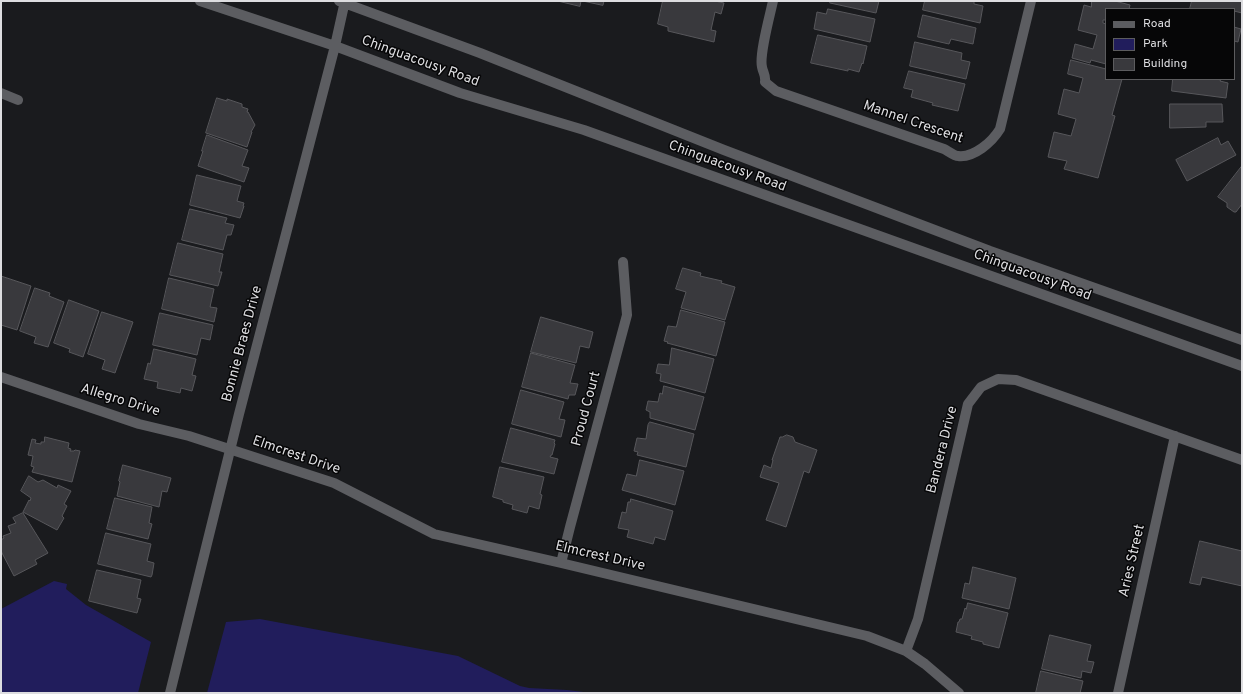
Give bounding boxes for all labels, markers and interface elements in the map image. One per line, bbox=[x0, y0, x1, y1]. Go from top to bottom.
legend bbox=[1105, 8, 1235, 80]
text: Road bbox=[1143, 16, 1171, 32]
street label: Chinguacousy Road bbox=[359, 33, 481, 91]
text: Park bbox=[1143, 36, 1168, 52]
text: Building bbox=[1143, 56, 1187, 72]
street label: Mannel Crescent bbox=[861, 98, 965, 148]
street label: Chinguacousy Road bbox=[666, 138, 788, 196]
street label: Chinguacousy Road bbox=[971, 247, 1093, 305]
street label: Bonnie Braes Drive bbox=[219, 284, 267, 404]
street label: Proud Court bbox=[569, 370, 605, 448]
street label: Allegro Drive bbox=[78, 381, 162, 421]
street label: Bandera Drive bbox=[924, 405, 962, 495]
street label: Elmcrest Drive bbox=[250, 433, 342, 479]
street label: Aries Street bbox=[1116, 523, 1150, 599]
street label: Elmcrest Drive bbox=[553, 538, 647, 576]

